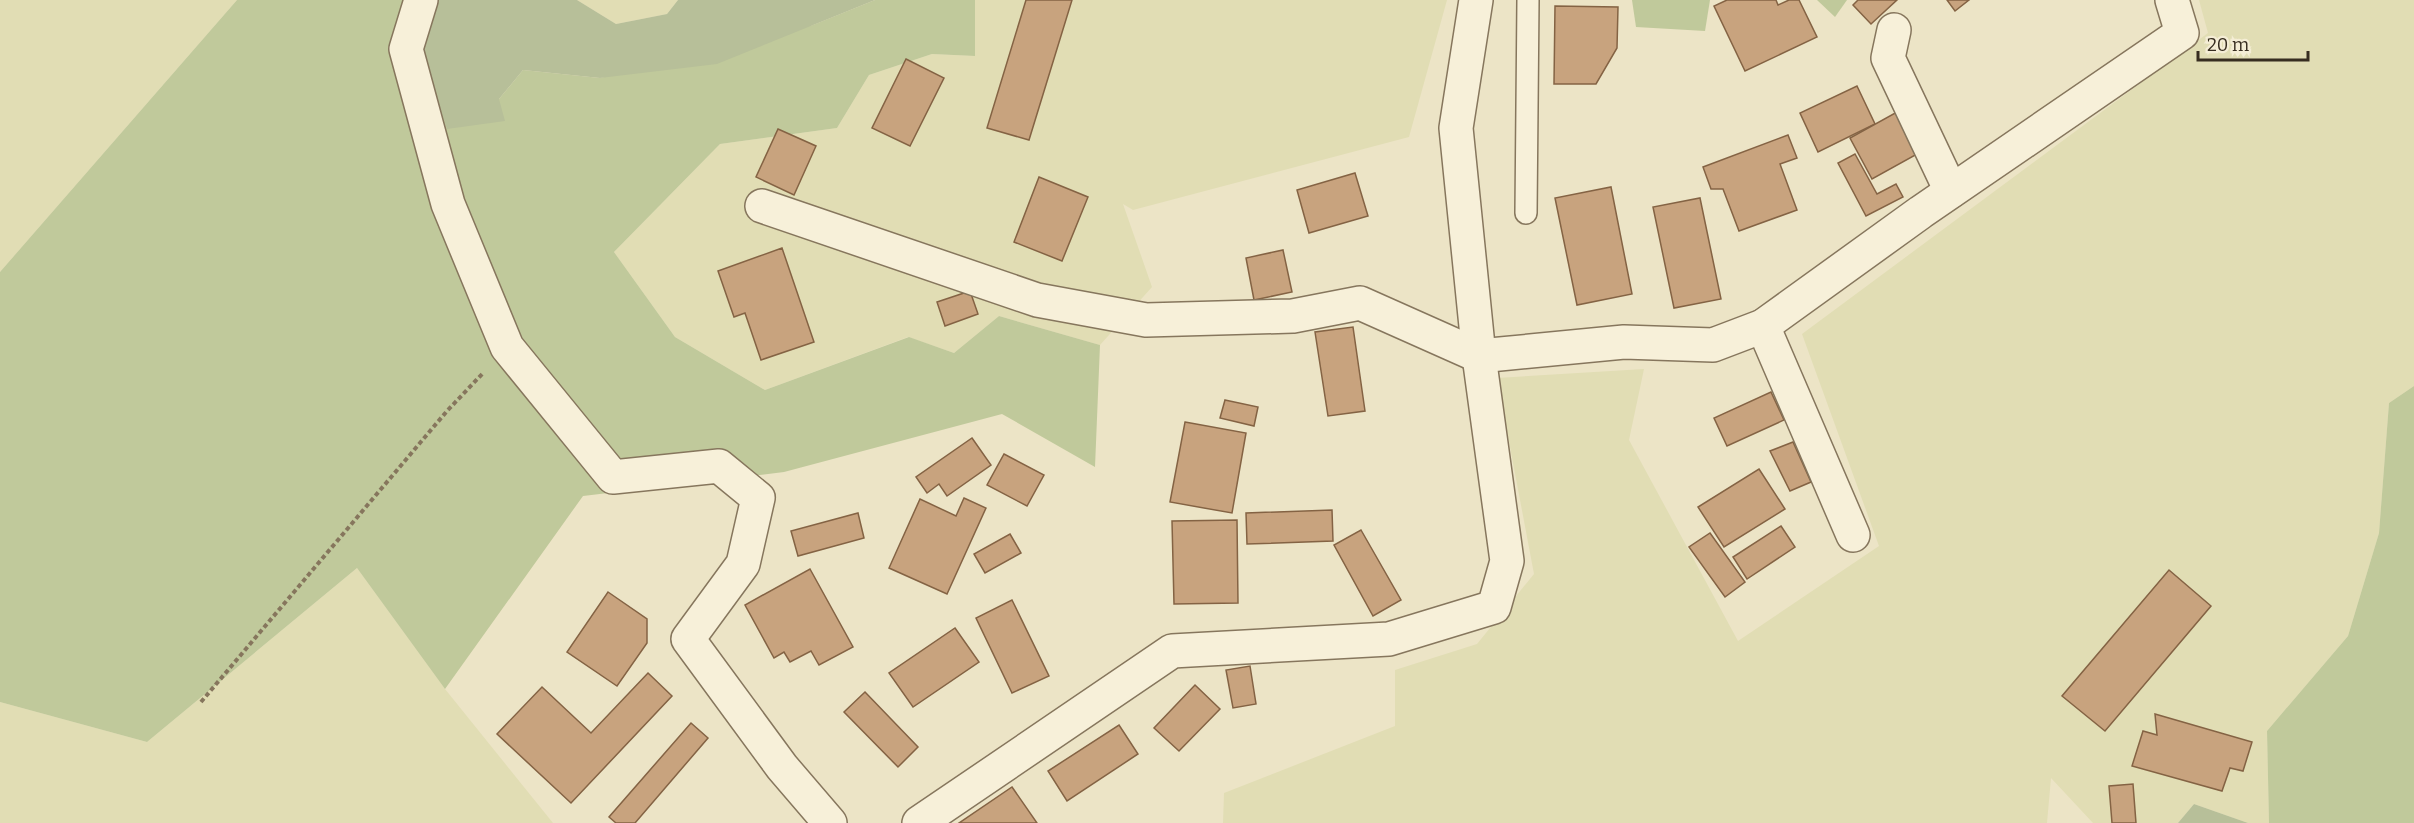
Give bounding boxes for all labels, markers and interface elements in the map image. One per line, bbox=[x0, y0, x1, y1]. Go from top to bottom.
scale bar bbox=[2198, 24, 2308, 62]
text: 20 m bbox=[2207, 34, 2249, 56]

